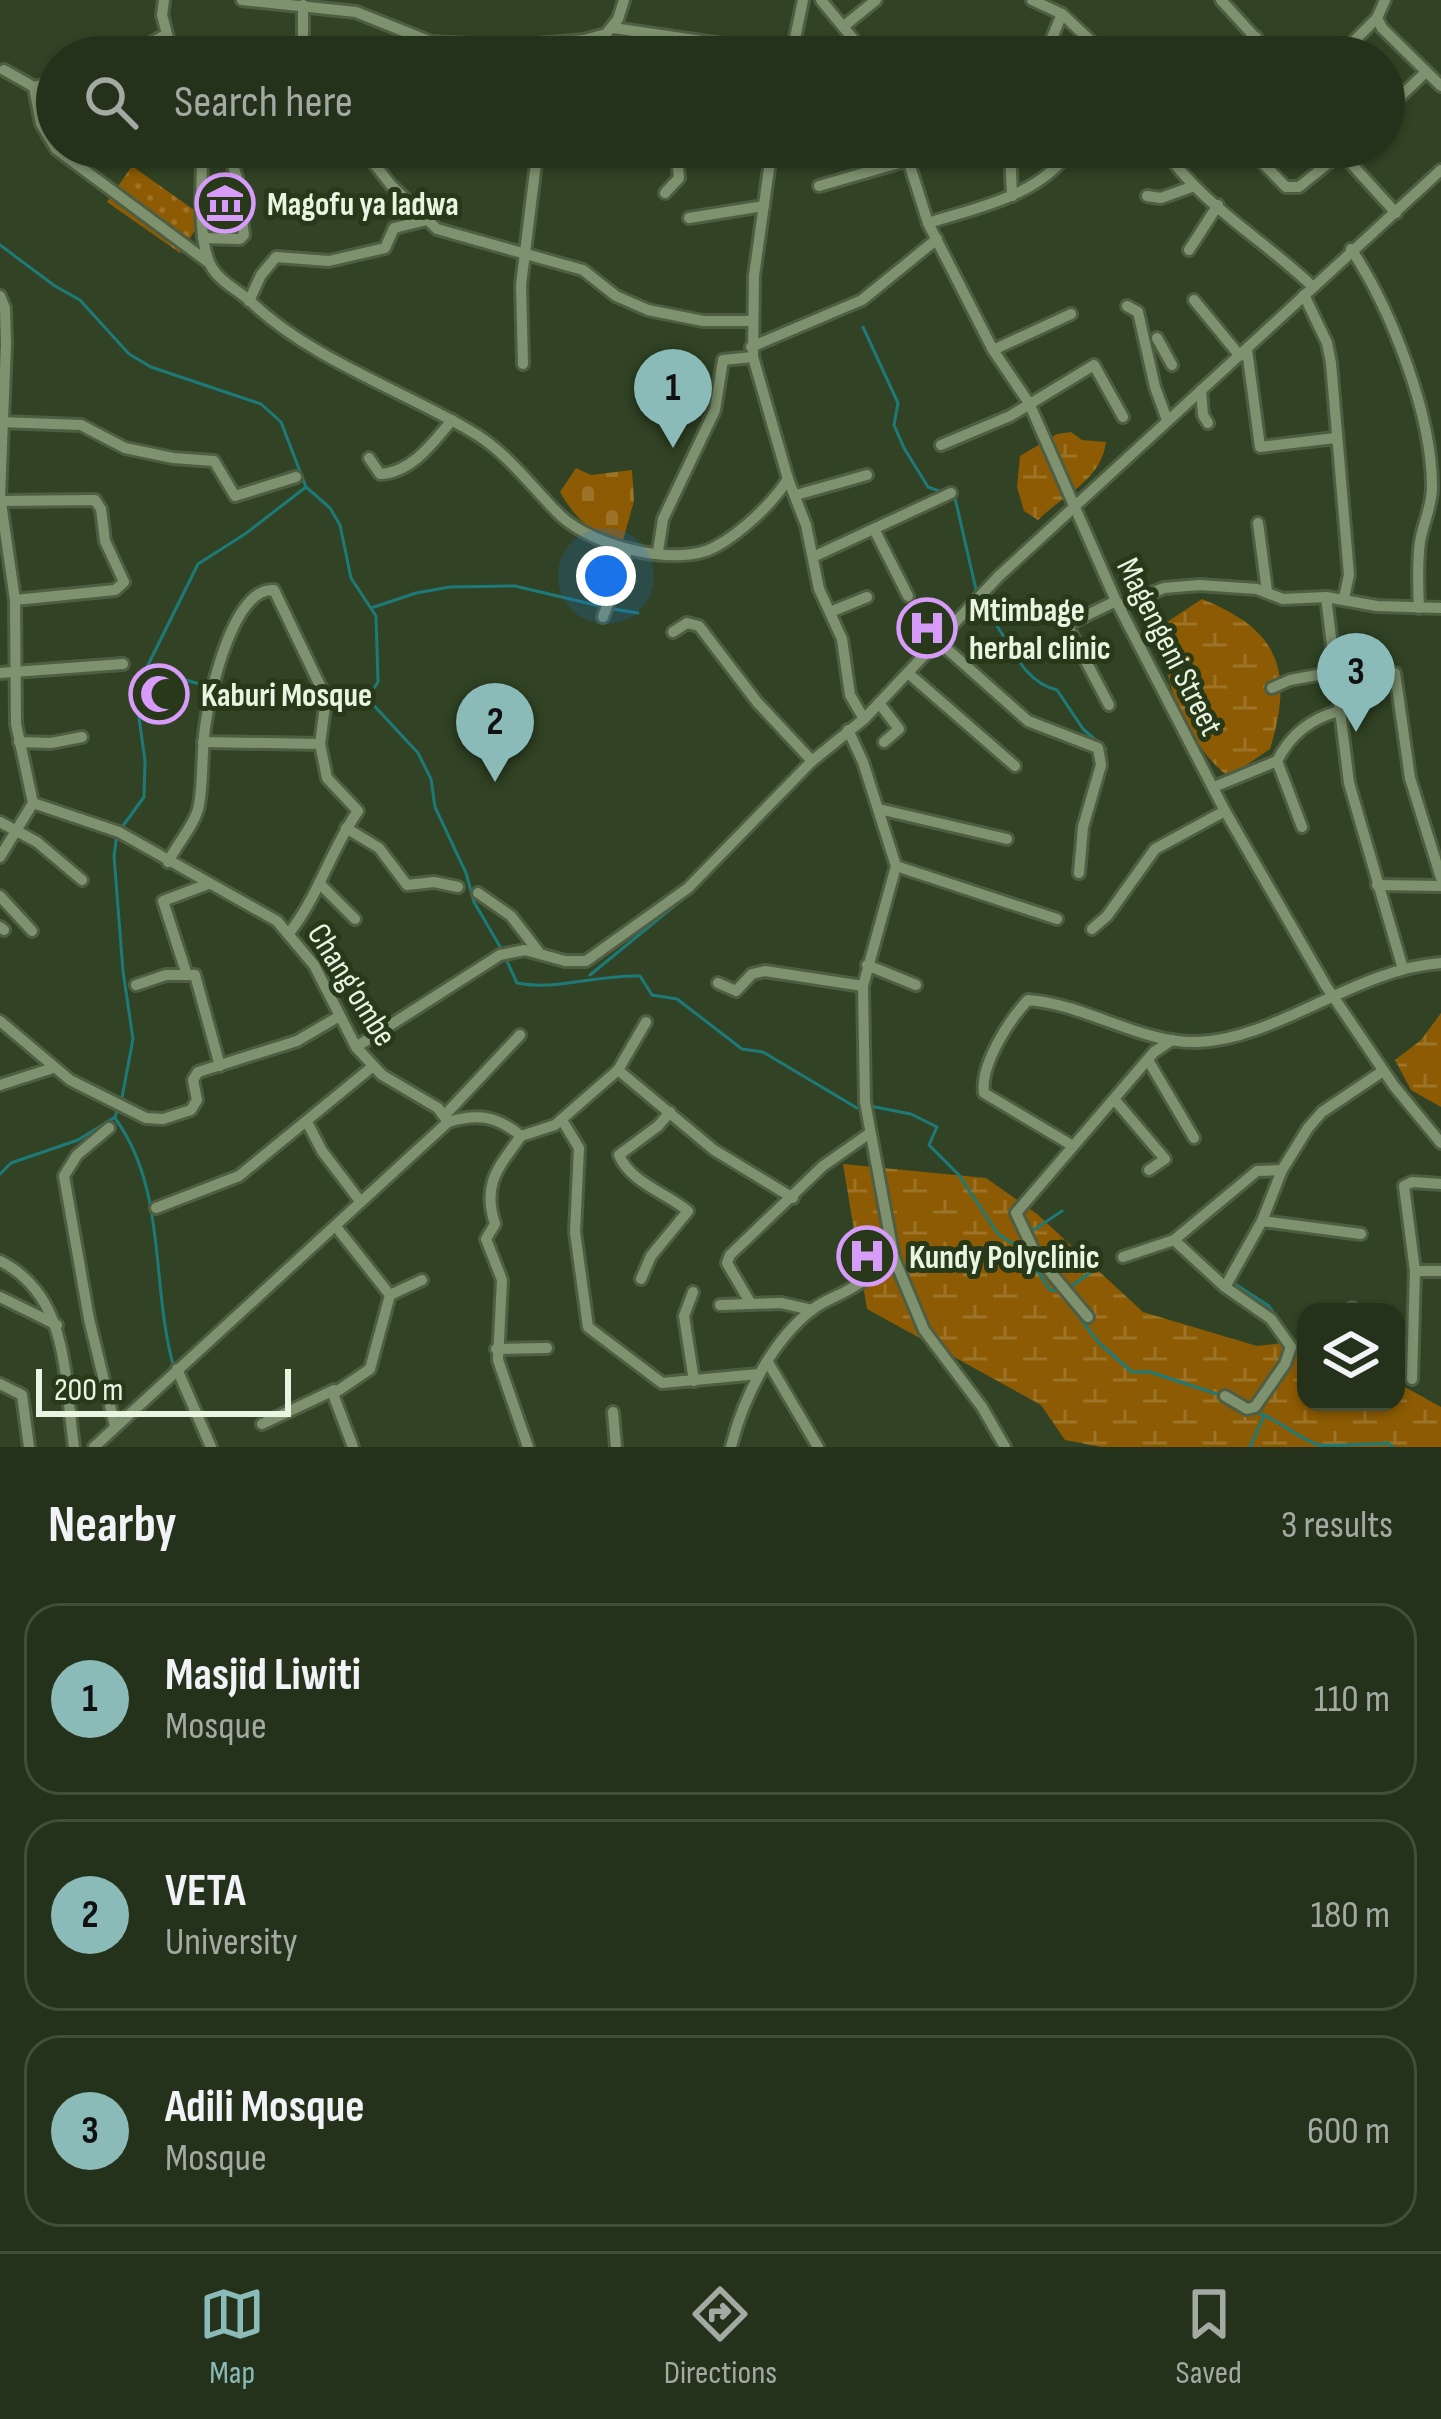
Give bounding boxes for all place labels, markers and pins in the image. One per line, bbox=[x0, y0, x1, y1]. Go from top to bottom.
museum icon: Magofu ya ladwa bbox=[194, 172, 256, 234]
place label: Magofu ya ladwa bbox=[267, 185, 459, 225]
pin: 1 bbox=[634, 349, 712, 448]
place label: Mtimbage herbal clinic bbox=[969, 591, 1111, 669]
hospital icon: Mtimbage herbal clinic bbox=[896, 597, 958, 659]
pin: 3 bbox=[1317, 633, 1395, 732]
mosque icon: Kaburi Mosque bbox=[128, 663, 190, 725]
place label: Kaburi Mosque bbox=[201, 676, 372, 716]
pin: 2 bbox=[456, 683, 534, 782]
hospital icon: Kundy Polyclinic bbox=[836, 1225, 898, 1287]
place label: Kundy Polyclinic bbox=[909, 1238, 1100, 1278]

